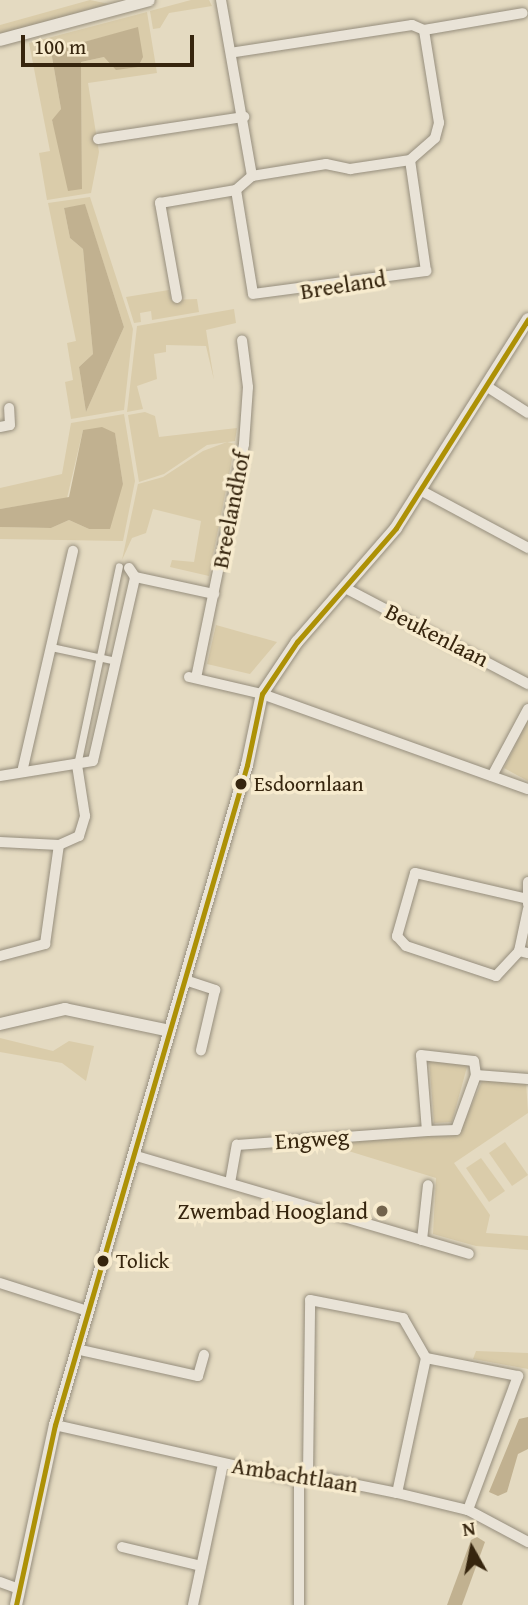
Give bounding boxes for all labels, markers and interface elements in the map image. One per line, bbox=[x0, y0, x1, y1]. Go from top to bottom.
scale bar bbox=[24, 21, 198, 65]
text: 100 m bbox=[34, 31, 86, 62]
street label: Breeland bbox=[298, 265, 388, 305]
street label: Breelandhof bbox=[206, 449, 256, 571]
street label: Beukenlaan bbox=[381, 597, 493, 673]
place label: Esdoornlaan bbox=[254, 771, 364, 797]
marker: Esdoornlaan bbox=[234, 777, 248, 791]
street label: Engweg bbox=[274, 1123, 350, 1155]
place label: Zwembad Hoogland bbox=[178, 1197, 368, 1225]
marker: Zwembad Hoogland bbox=[374, 1203, 390, 1219]
place label: Tolick bbox=[116, 1248, 169, 1274]
marker: Tolick bbox=[96, 1254, 110, 1268]
street label: Ambachtlaan bbox=[230, 1451, 360, 1499]
text: N bbox=[460, 1513, 477, 1543]
north arrow bbox=[437, 1514, 507, 1584]

